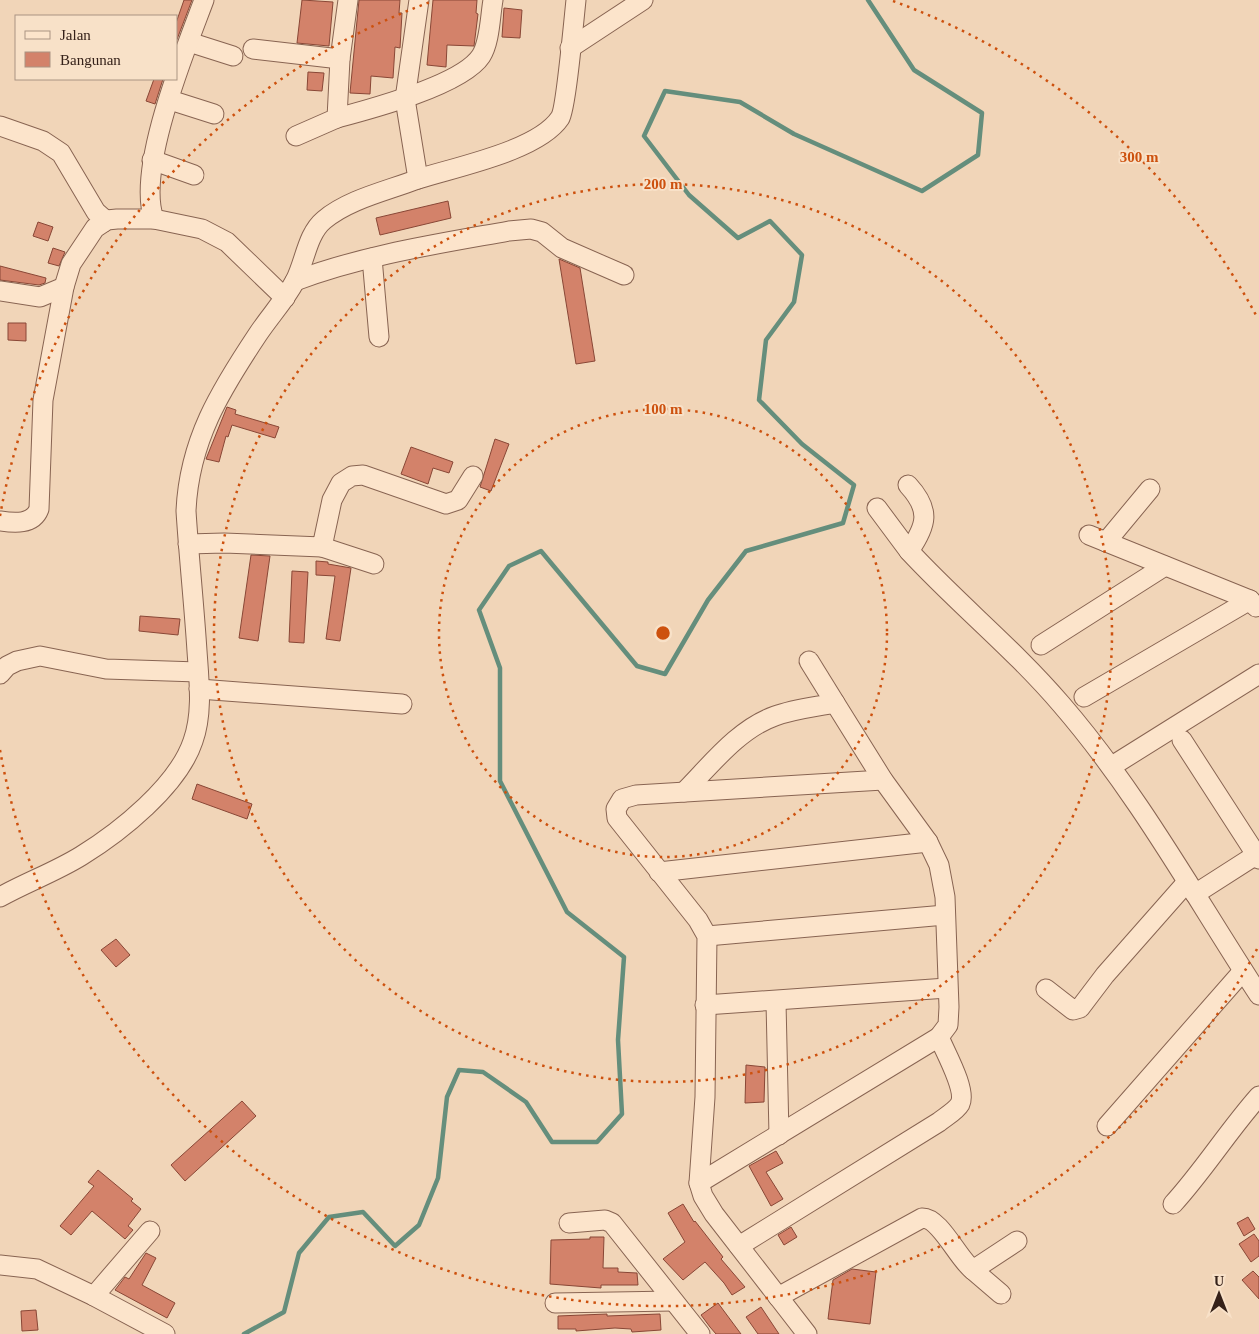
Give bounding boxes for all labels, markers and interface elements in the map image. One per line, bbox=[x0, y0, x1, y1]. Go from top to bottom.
legend bbox=[15, 15, 178, 80]
text: Jalan bbox=[60, 27, 91, 43]
text: Bangunan bbox=[60, 52, 121, 68]
text: 300 m bbox=[1120, 149, 1159, 165]
text: 200 m bbox=[644, 176, 683, 192]
text: 100 m bbox=[644, 401, 683, 417]
centre of rings bbox=[654, 624, 672, 642]
north arrow bbox=[1194, 1269, 1244, 1319]
text: U bbox=[1214, 1274, 1224, 1289]

